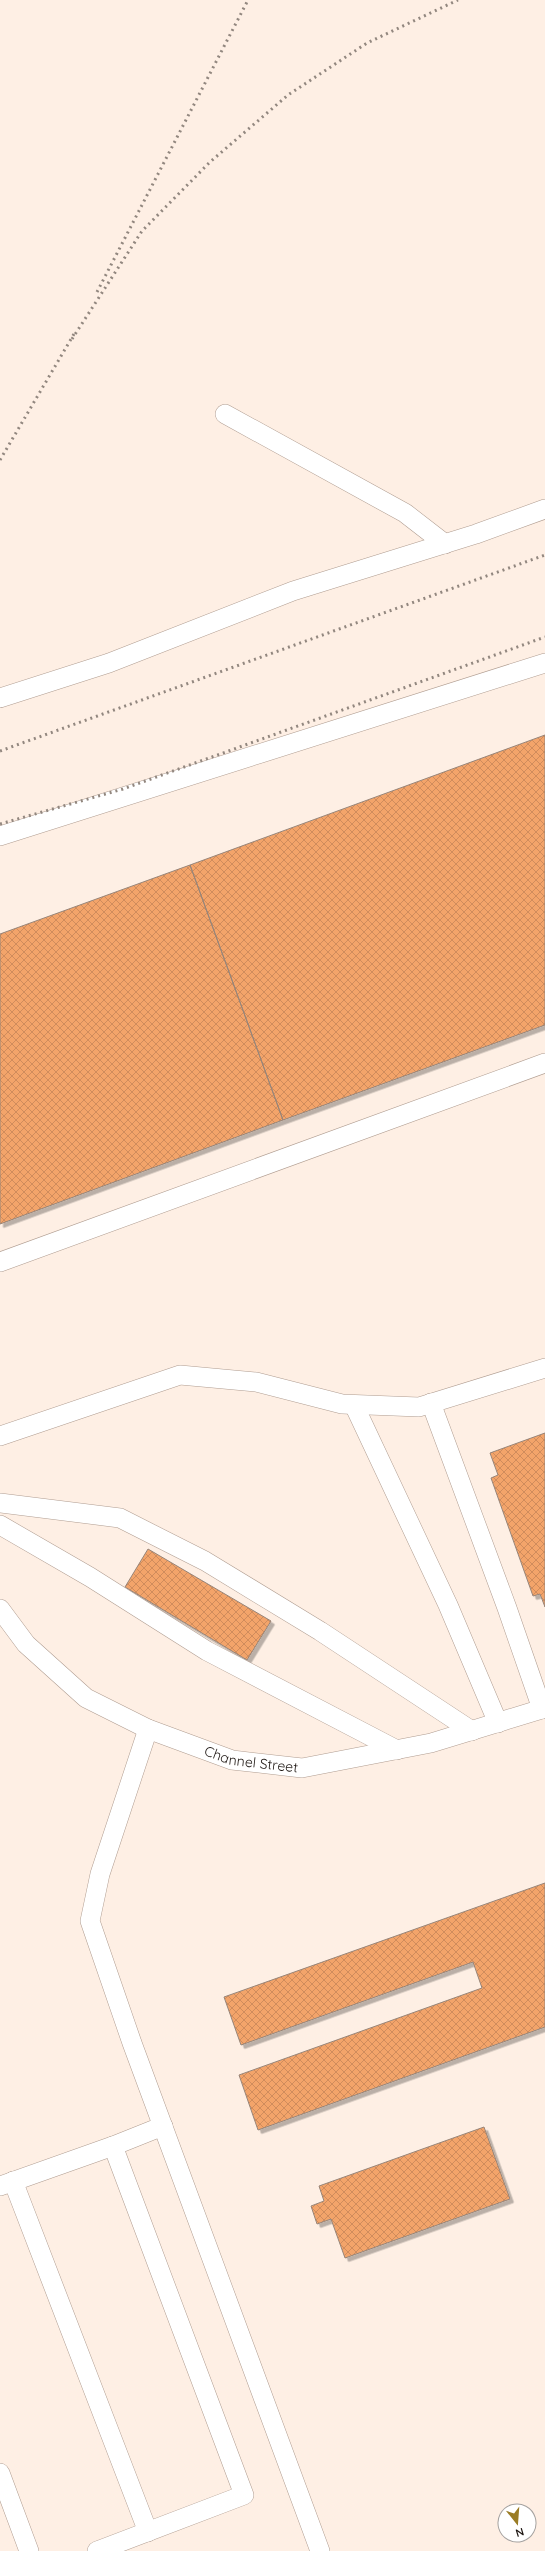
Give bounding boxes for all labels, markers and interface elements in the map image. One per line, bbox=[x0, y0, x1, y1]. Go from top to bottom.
street label: Channel Street bbox=[202, 1742, 299, 1777]
north arrow bbox=[497, 2503, 537, 2543]
text: N bbox=[514, 2525, 526, 2540]

